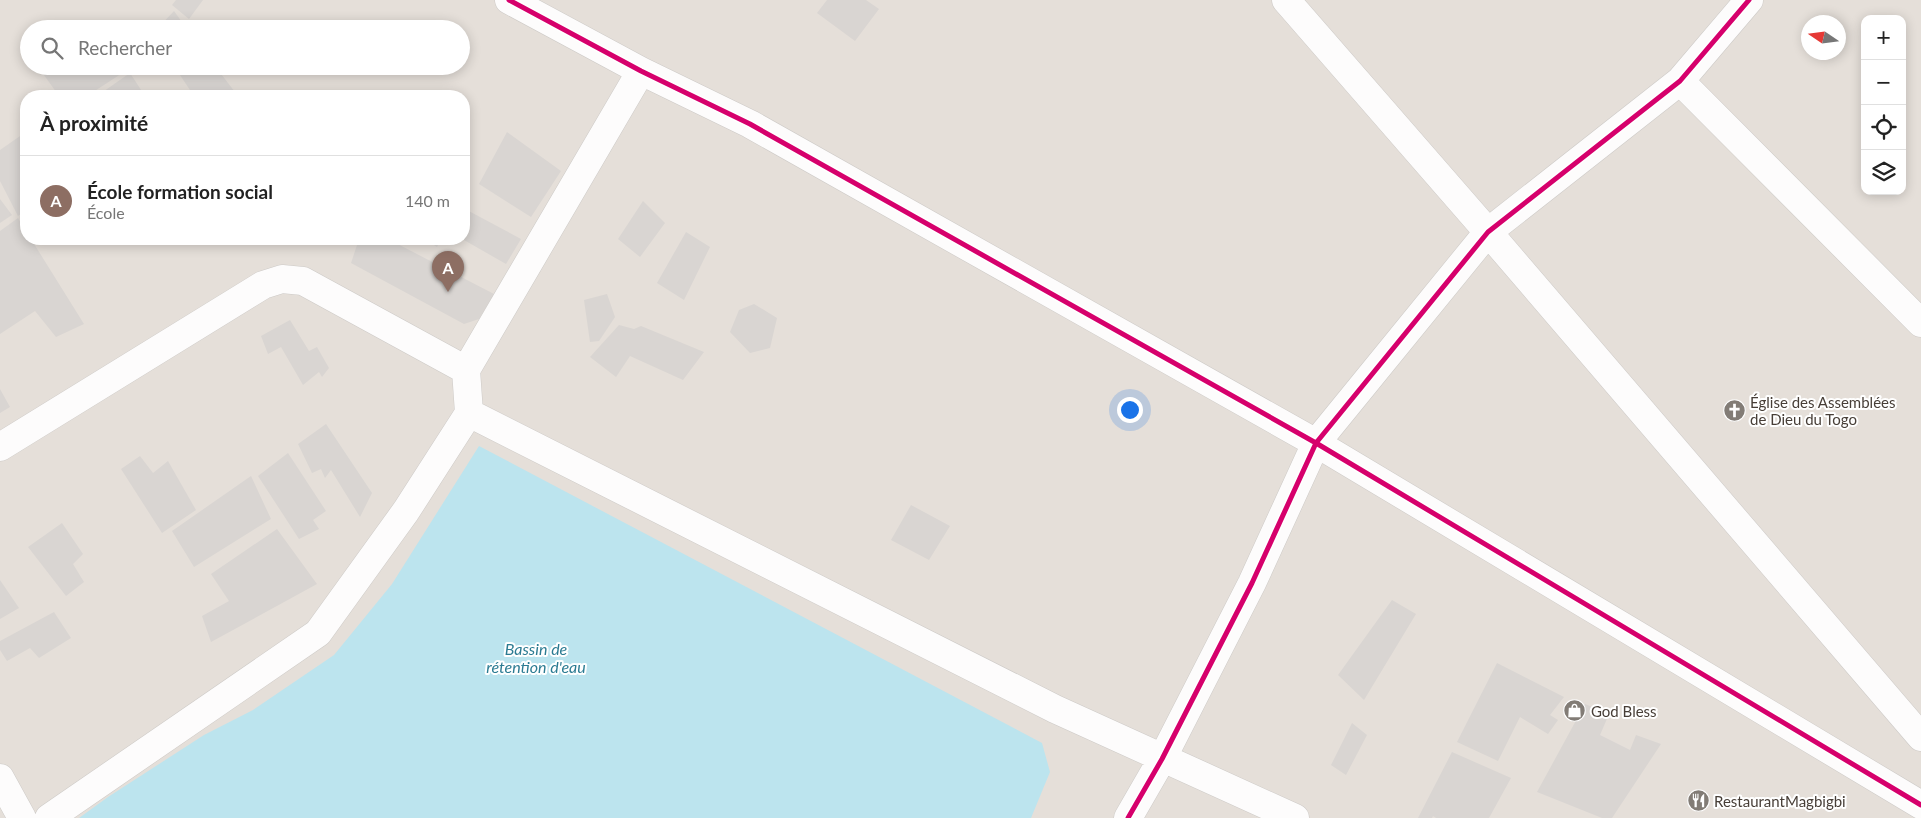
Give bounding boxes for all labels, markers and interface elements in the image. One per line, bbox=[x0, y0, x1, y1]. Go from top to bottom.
north arrow bbox=[1801, 15, 1846, 60]
map controls bbox=[1861, 15, 1906, 195]
button: + bbox=[1861, 15, 1906, 60]
search box bbox=[20, 20, 470, 75]
icon: search bbox=[38, 34, 66, 62]
text: Rechercher bbox=[78, 36, 172, 59]
button: − bbox=[1861, 60, 1906, 105]
button: locate bbox=[1861, 105, 1906, 150]
text: À proximité bbox=[40, 110, 148, 135]
button: layers bbox=[1861, 150, 1906, 195]
text: École formation social bbox=[87, 180, 273, 203]
text: A bbox=[50, 191, 62, 210]
text: 140 m bbox=[405, 191, 450, 210]
text: École bbox=[87, 203, 125, 222]
pin: A bbox=[432, 251, 464, 292]
place label: Église des Assemblées de Dieu du Togo bbox=[1750, 393, 1895, 428]
your location bbox=[1117, 397, 1143, 423]
church icon: Église des Assemblées de Dieu du Togo bbox=[1722, 399, 1746, 423]
water label: Bassin de rétention d'eau bbox=[486, 639, 586, 676]
shop icon: God Bless bbox=[1563, 699, 1587, 723]
place label: God Bless bbox=[1591, 702, 1657, 720]
restaurant icon: RestaurantMagbigbi bbox=[1686, 789, 1710, 813]
place label: RestaurantMagbigbi bbox=[1714, 792, 1846, 810]

